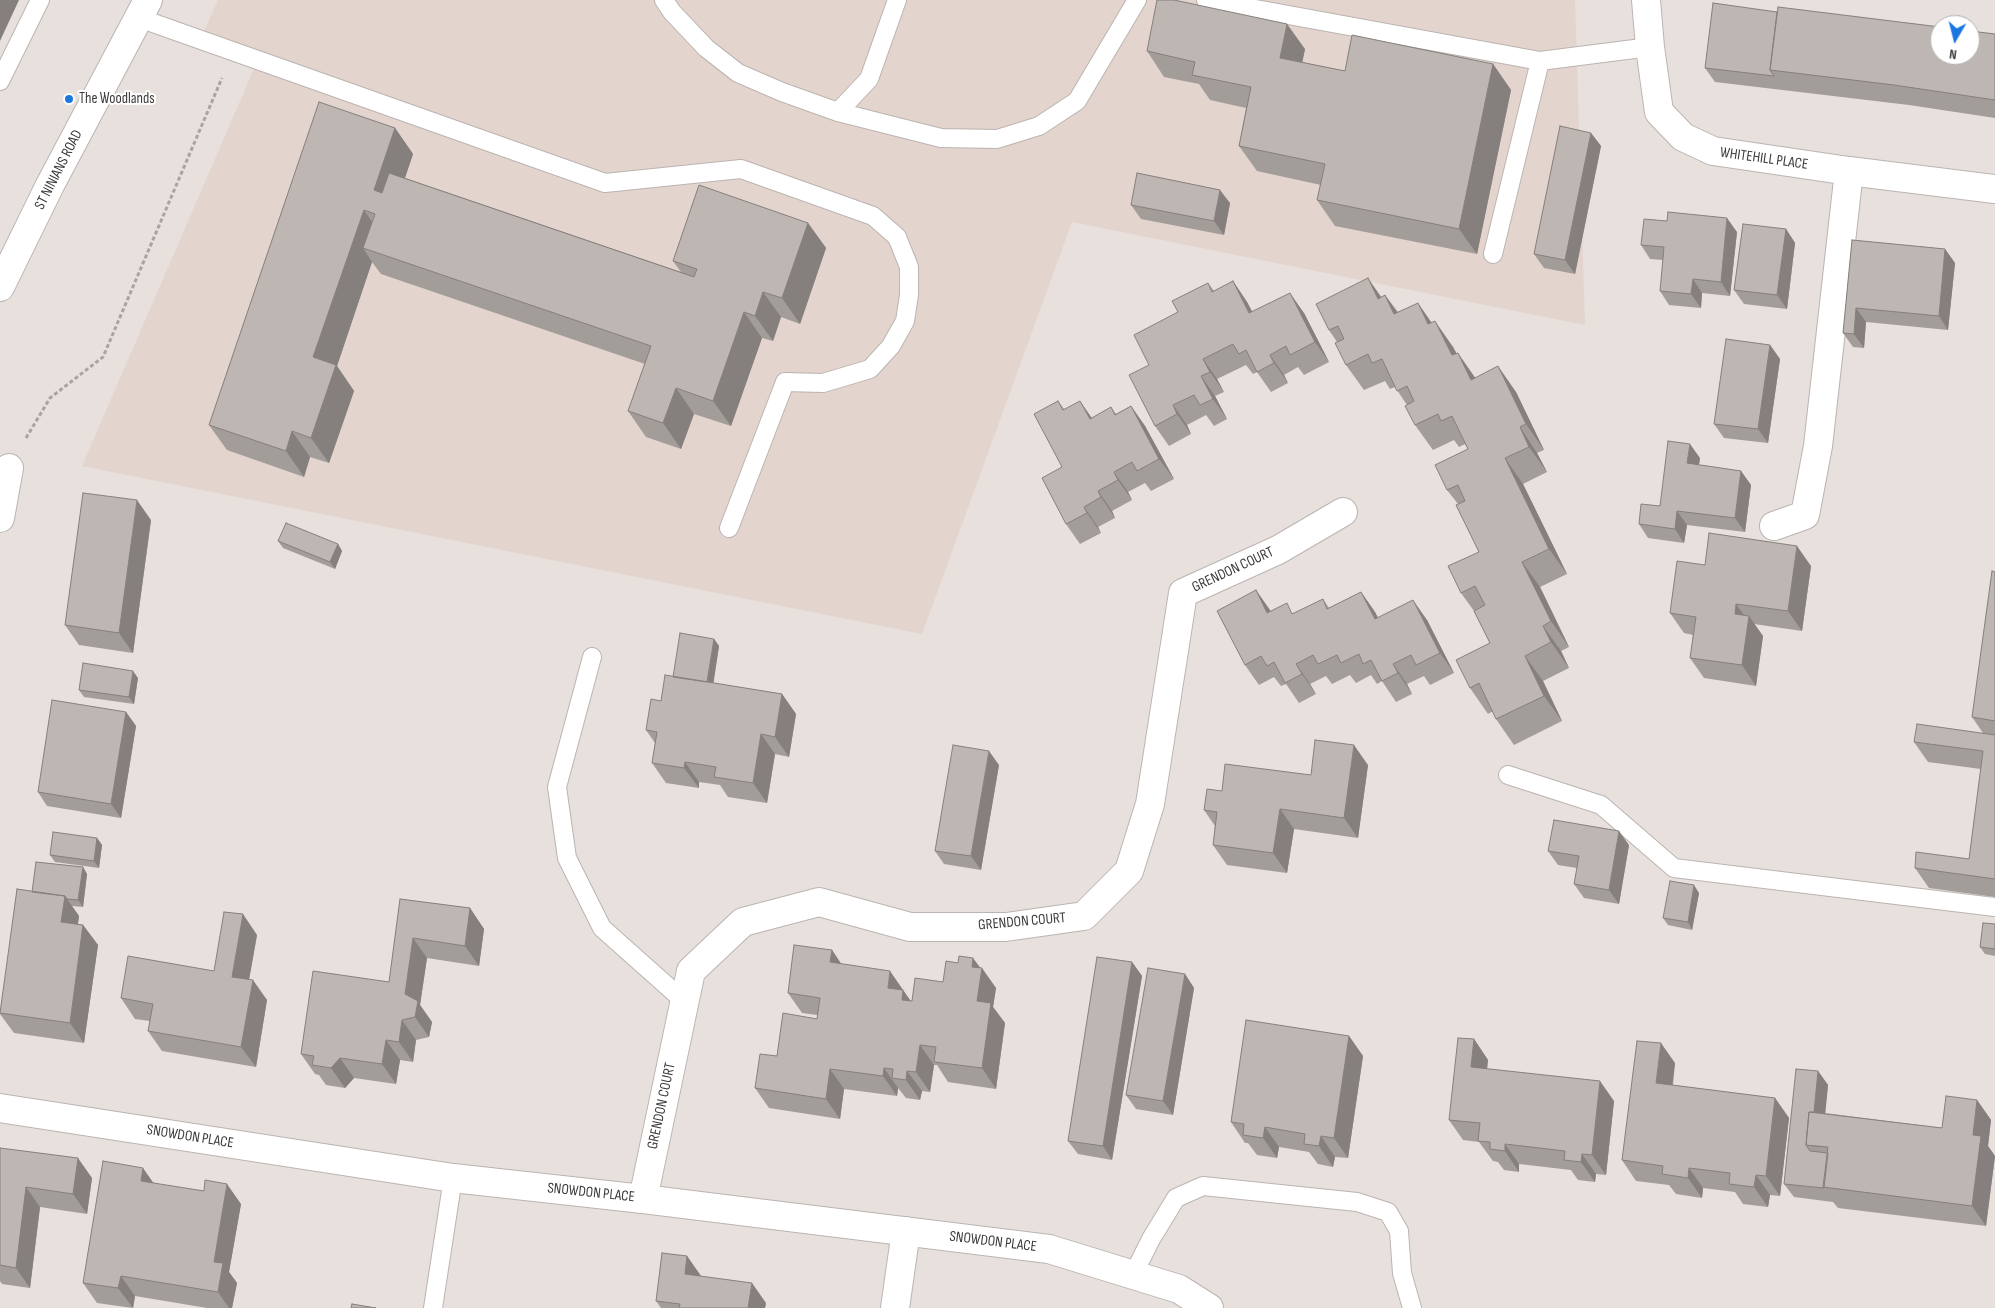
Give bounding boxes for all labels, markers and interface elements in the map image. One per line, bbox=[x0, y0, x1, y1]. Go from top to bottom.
north arrow bbox=[1930, 15, 1980, 65]
text: N bbox=[1948, 45, 1958, 63]
place label: The Woodlands bbox=[79, 90, 155, 108]
marker: The Woodlands bbox=[63, 93, 75, 105]
street label: ST NINIANS ROAD bbox=[31, 127, 87, 213]
street label: WHITEHILL PLACE bbox=[1719, 144, 1809, 174]
street label: GRENDON COURT bbox=[1189, 543, 1277, 597]
street label: GRENDON COURT bbox=[977, 909, 1067, 935]
street label: GRENDON COURT bbox=[644, 1061, 680, 1151]
street label: SNOWDON PLACE bbox=[145, 1121, 235, 1153]
street label: SNOWDON PLACE bbox=[546, 1179, 636, 1207]
street label: SNOWDON PLACE bbox=[948, 1228, 1038, 1256]

